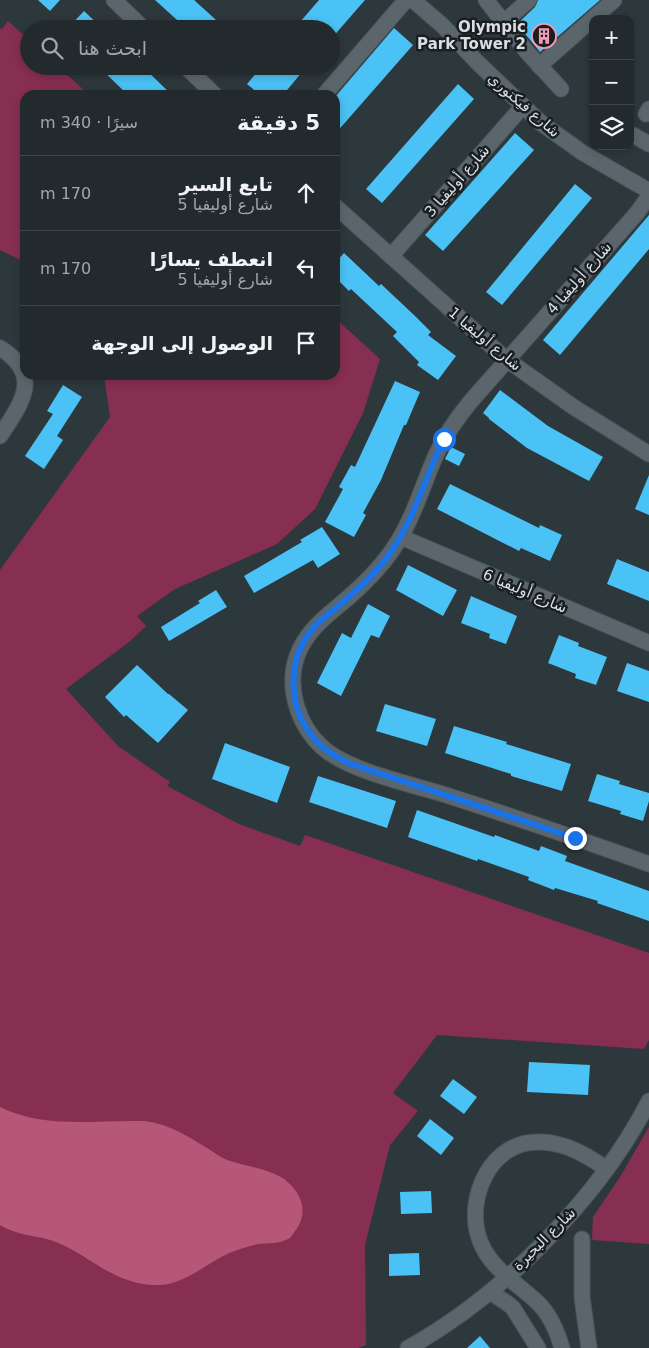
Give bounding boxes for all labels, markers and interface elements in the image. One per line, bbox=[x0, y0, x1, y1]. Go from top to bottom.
map controls bbox=[589, 15, 634, 150]
button: + bbox=[589, 15, 634, 60]
place label: Olympic Park Tower 2 bbox=[417, 18, 526, 53]
search box bbox=[20, 20, 340, 75]
building icon: Olympic Park Tower 2 bbox=[531, 23, 557, 49]
icon: search bbox=[38, 34, 66, 62]
text: ابحث هنا bbox=[78, 37, 147, 59]
button: − bbox=[589, 60, 634, 105]
street label: شارع فيكتوري bbox=[484, 69, 564, 142]
button: layers bbox=[589, 105, 634, 150]
text: 5 دقيقة bbox=[237, 111, 320, 135]
text: سيرًا · 340 m bbox=[40, 113, 138, 132]
street label: شارع أوليفيا 3 bbox=[420, 141, 493, 221]
text: تابع السير bbox=[179, 173, 273, 195]
icon: ahead bbox=[292, 179, 320, 207]
text: 170 m bbox=[40, 184, 91, 203]
text: شارع أوليفيا 5 bbox=[177, 195, 273, 214]
street label: شارع أوليفيا 4 bbox=[542, 238, 615, 318]
text: انعطف يسارًا bbox=[150, 248, 273, 270]
icon: left bbox=[292, 254, 320, 282]
text: 170 m bbox=[40, 259, 91, 278]
text: شارع أوليفيا 5 bbox=[177, 270, 273, 289]
street label: شارع أوليفيا 1 bbox=[445, 303, 526, 375]
icon: arrive bbox=[292, 329, 320, 357]
text: الوصول إلى الوجهة bbox=[91, 332, 273, 354]
route start bbox=[433, 428, 456, 451]
street label: شارع أوليفيا 6 bbox=[480, 564, 570, 617]
route end bbox=[564, 827, 587, 850]
street label: شارع البحيرة bbox=[509, 1204, 579, 1274]

